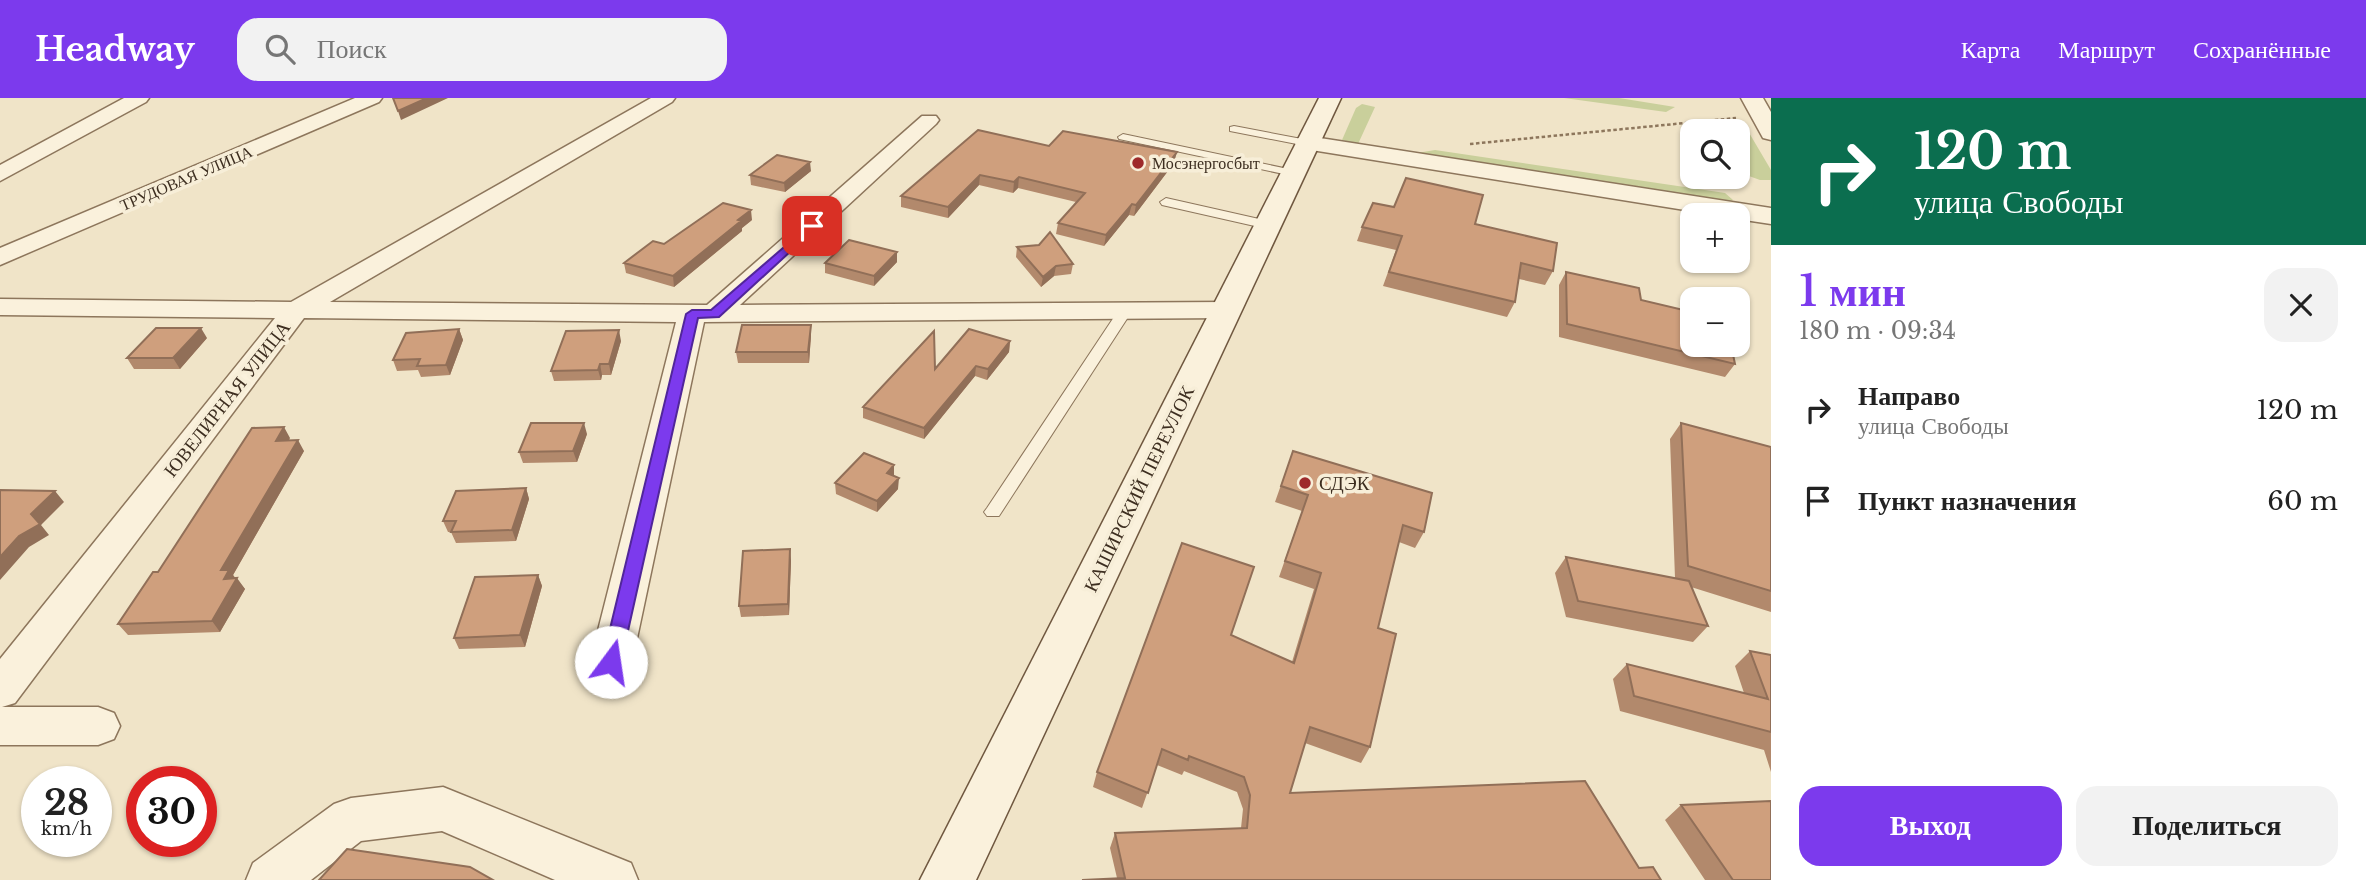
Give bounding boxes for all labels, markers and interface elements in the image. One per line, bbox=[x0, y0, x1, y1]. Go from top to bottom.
search box bbox=[237, 18, 727, 81]
text: Headway bbox=[35, 29, 195, 70]
icon: search bbox=[261, 30, 299, 68]
text: Поиск bbox=[317, 33, 387, 65]
text: Карта bbox=[1961, 35, 2020, 64]
text: Маршрут bbox=[2058, 35, 2155, 64]
text: Сохранённые bbox=[2193, 35, 2331, 64]
map controls bbox=[1680, 119, 1750, 357]
button: search bbox=[1680, 119, 1750, 189]
text: 120 m bbox=[1914, 121, 2072, 182]
icon: right bbox=[1799, 126, 1890, 217]
street label: ТРУДОВАЯ УЛИЦА bbox=[117, 141, 256, 215]
place label: Мосэнергосбыт bbox=[1152, 153, 1260, 173]
marker: Мосэнергосбыт bbox=[1130, 155, 1146, 171]
text: улица Свободы bbox=[1914, 182, 2124, 222]
pin bbox=[782, 196, 842, 256]
button: + bbox=[1680, 203, 1750, 273]
icon: arrive bbox=[793, 207, 831, 245]
text: 1 мин bbox=[1799, 265, 1906, 317]
button: close bbox=[2264, 268, 2338, 342]
button: − bbox=[1680, 287, 1750, 357]
street label: ЮВЕЛИРНАЯ УЛИЦА bbox=[159, 316, 295, 482]
text: 180 m · 09:34 bbox=[1799, 317, 1956, 345]
text: Направо bbox=[1858, 380, 1960, 412]
street label: КАШИРСКИЙ ПЕРЕУЛОК bbox=[1079, 382, 1199, 596]
icon: right bbox=[1799, 391, 1837, 429]
text: 120 m bbox=[2256, 394, 2338, 426]
text: улица Свободы bbox=[1858, 412, 2009, 440]
place label: СДЭК bbox=[1319, 472, 1370, 495]
marker: СДЭК bbox=[1297, 475, 1313, 491]
icon: arrive bbox=[1799, 482, 1837, 520]
text: Пункт назначения bbox=[1858, 485, 2076, 517]
text: 60 m bbox=[2267, 485, 2338, 517]
position arrow bbox=[574, 625, 648, 699]
speed limit sign: 30 bbox=[126, 766, 217, 857]
text: 28 bbox=[44, 781, 89, 824]
button: Выход bbox=[1799, 786, 2062, 866]
button: Поделиться bbox=[2076, 786, 2338, 866]
text: km/h bbox=[41, 818, 92, 840]

